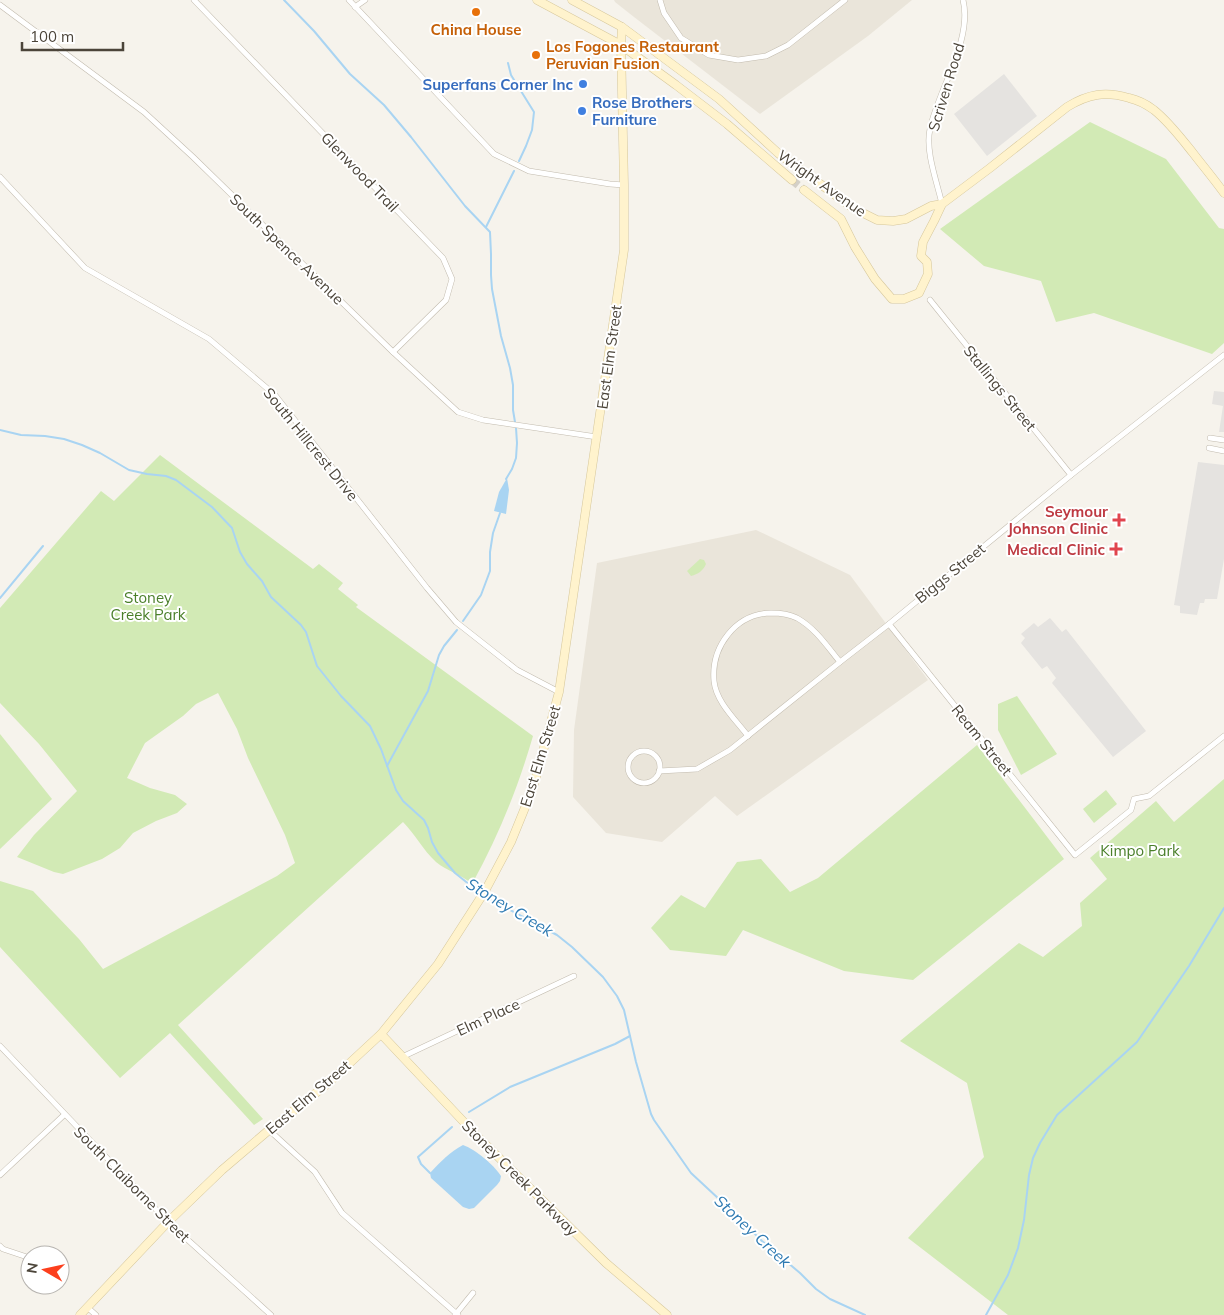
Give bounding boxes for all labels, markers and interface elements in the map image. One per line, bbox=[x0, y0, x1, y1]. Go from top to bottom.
marker: China House bbox=[470, 6, 482, 18]
scale bar bbox=[22, 20, 124, 52]
place label: China House bbox=[431, 20, 521, 39]
text: 100 m bbox=[30, 27, 74, 46]
place label: Los Fogones Restaurant Peruvian Fusion bbox=[546, 37, 719, 73]
street label: Scriven Road bbox=[924, 41, 968, 133]
marker: Los Fogones Restaurant Peruvian Fusion bbox=[530, 49, 542, 61]
place label: Superfans Corner Inc bbox=[422, 75, 573, 94]
marker: Superfans Corner Inc bbox=[577, 78, 589, 90]
place label: Rose Brothers Furniture bbox=[592, 93, 692, 129]
marker: Rose Brothers Furniture bbox=[576, 105, 588, 117]
street label: Glenwood Trail bbox=[317, 128, 403, 216]
street label: Wright Avenue bbox=[774, 145, 870, 221]
street label: South Spence Avenue bbox=[226, 190, 348, 308]
street label: East Elm Street bbox=[592, 304, 626, 410]
street label: Stallings Street bbox=[960, 341, 1040, 435]
street label: South Hillcrest Drive bbox=[259, 383, 363, 505]
place label: Seymour Johnson Clinic bbox=[1007, 502, 1108, 538]
marker: Seymour Johnson Clinic bbox=[1112, 513, 1126, 527]
street label: Biggs Street bbox=[911, 539, 989, 607]
place label: Medical Clinic bbox=[1007, 540, 1105, 559]
marker: Medical Clinic bbox=[1109, 542, 1123, 556]
park label: Stoney Creek Park bbox=[110, 588, 186, 624]
street label: Ream Street bbox=[948, 701, 1016, 779]
street label: East Elm Street bbox=[516, 703, 564, 809]
park label: Kimpo Park bbox=[1100, 841, 1180, 860]
water label: Stoney Creek bbox=[463, 873, 558, 941]
street label: Elm Place bbox=[454, 994, 522, 1040]
street label: East Elm Street bbox=[262, 1056, 354, 1138]
street label: Stoney Creek Parkway bbox=[458, 1116, 582, 1240]
street label: South Claiborne Street bbox=[70, 1122, 194, 1246]
water label: Stoney Creek bbox=[711, 1190, 796, 1272]
north arrow bbox=[20, 1245, 70, 1295]
text: N bbox=[22, 1261, 42, 1275]

